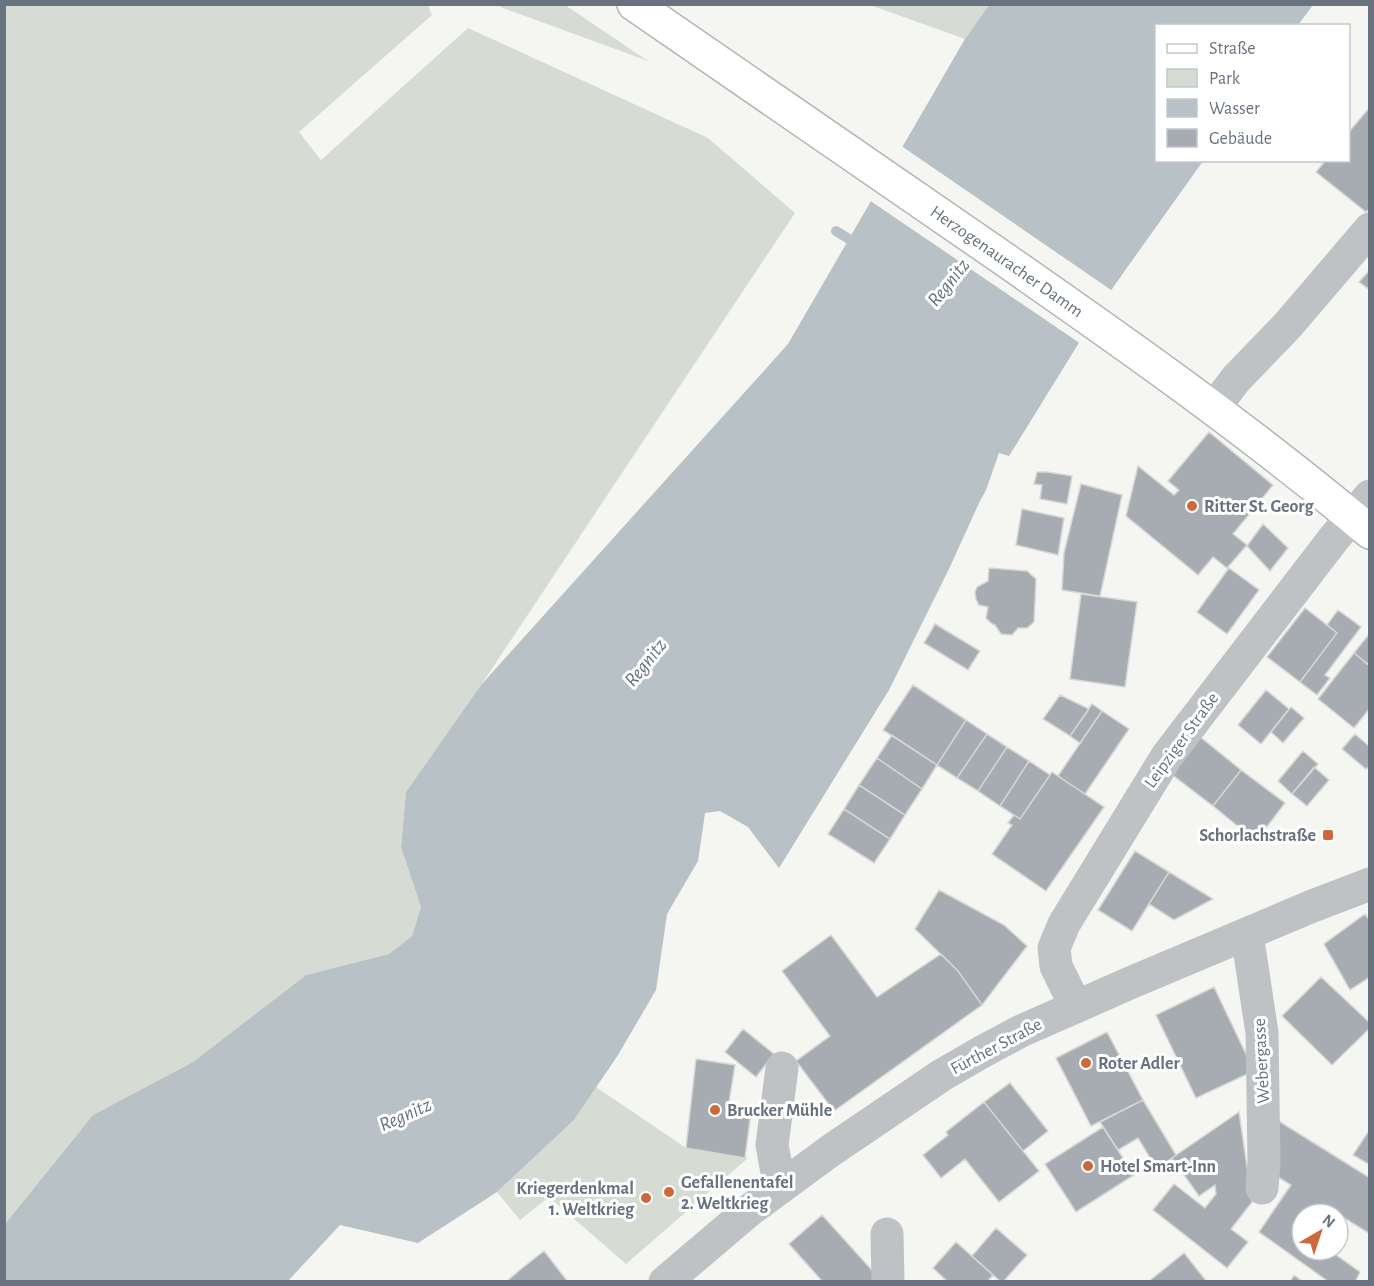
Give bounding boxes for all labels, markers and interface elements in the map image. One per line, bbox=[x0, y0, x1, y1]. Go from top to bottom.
legend bbox=[1155, 24, 1350, 162]
text: Straße bbox=[1209, 40, 1255, 58]
text: Park bbox=[1209, 70, 1241, 88]
text: Wasser bbox=[1209, 100, 1260, 118]
text: Gebäude bbox=[1209, 130, 1272, 148]
street label: Herzogenauracher Damm bbox=[927, 203, 1086, 321]
water label: Regnitz bbox=[924, 255, 974, 310]
place label: Ritter St. Georg bbox=[1204, 498, 1314, 516]
marker: Ritter St. Georg bbox=[1185, 499, 1199, 513]
water label: Regnitz bbox=[621, 635, 671, 690]
street label: Leipziger Straße bbox=[1141, 690, 1222, 792]
place label: Schorlachstraße bbox=[1199, 827, 1316, 845]
marker: Schorlachstraße bbox=[1321, 828, 1335, 842]
street label: Fürther Straße bbox=[948, 1015, 1045, 1078]
street label: Webergasse bbox=[1251, 1018, 1273, 1104]
place label: Roter Adler bbox=[1098, 1055, 1181, 1073]
marker: Roter Adler bbox=[1079, 1056, 1093, 1070]
water label: Regnitz bbox=[376, 1095, 434, 1135]
place label: Brucker Mühle bbox=[727, 1102, 832, 1120]
marker: Brucker Mühle bbox=[708, 1103, 722, 1117]
place label: Hotel Smart-Inn bbox=[1100, 1158, 1216, 1176]
marker: Hotel Smart-Inn bbox=[1081, 1159, 1095, 1173]
place label: Gefallenentafel 2. Weltkrieg bbox=[681, 1174, 793, 1213]
place label: Kriegerdenkmal 1. Weltkrieg bbox=[516, 1180, 635, 1219]
marker: Gefallenentafel 2. Weltkrieg bbox=[662, 1185, 676, 1199]
marker: Kriegerdenkmal 1. Weltkrieg bbox=[639, 1191, 653, 1205]
north arrow bbox=[1290, 1202, 1350, 1262]
text: N bbox=[1319, 1211, 1338, 1231]

